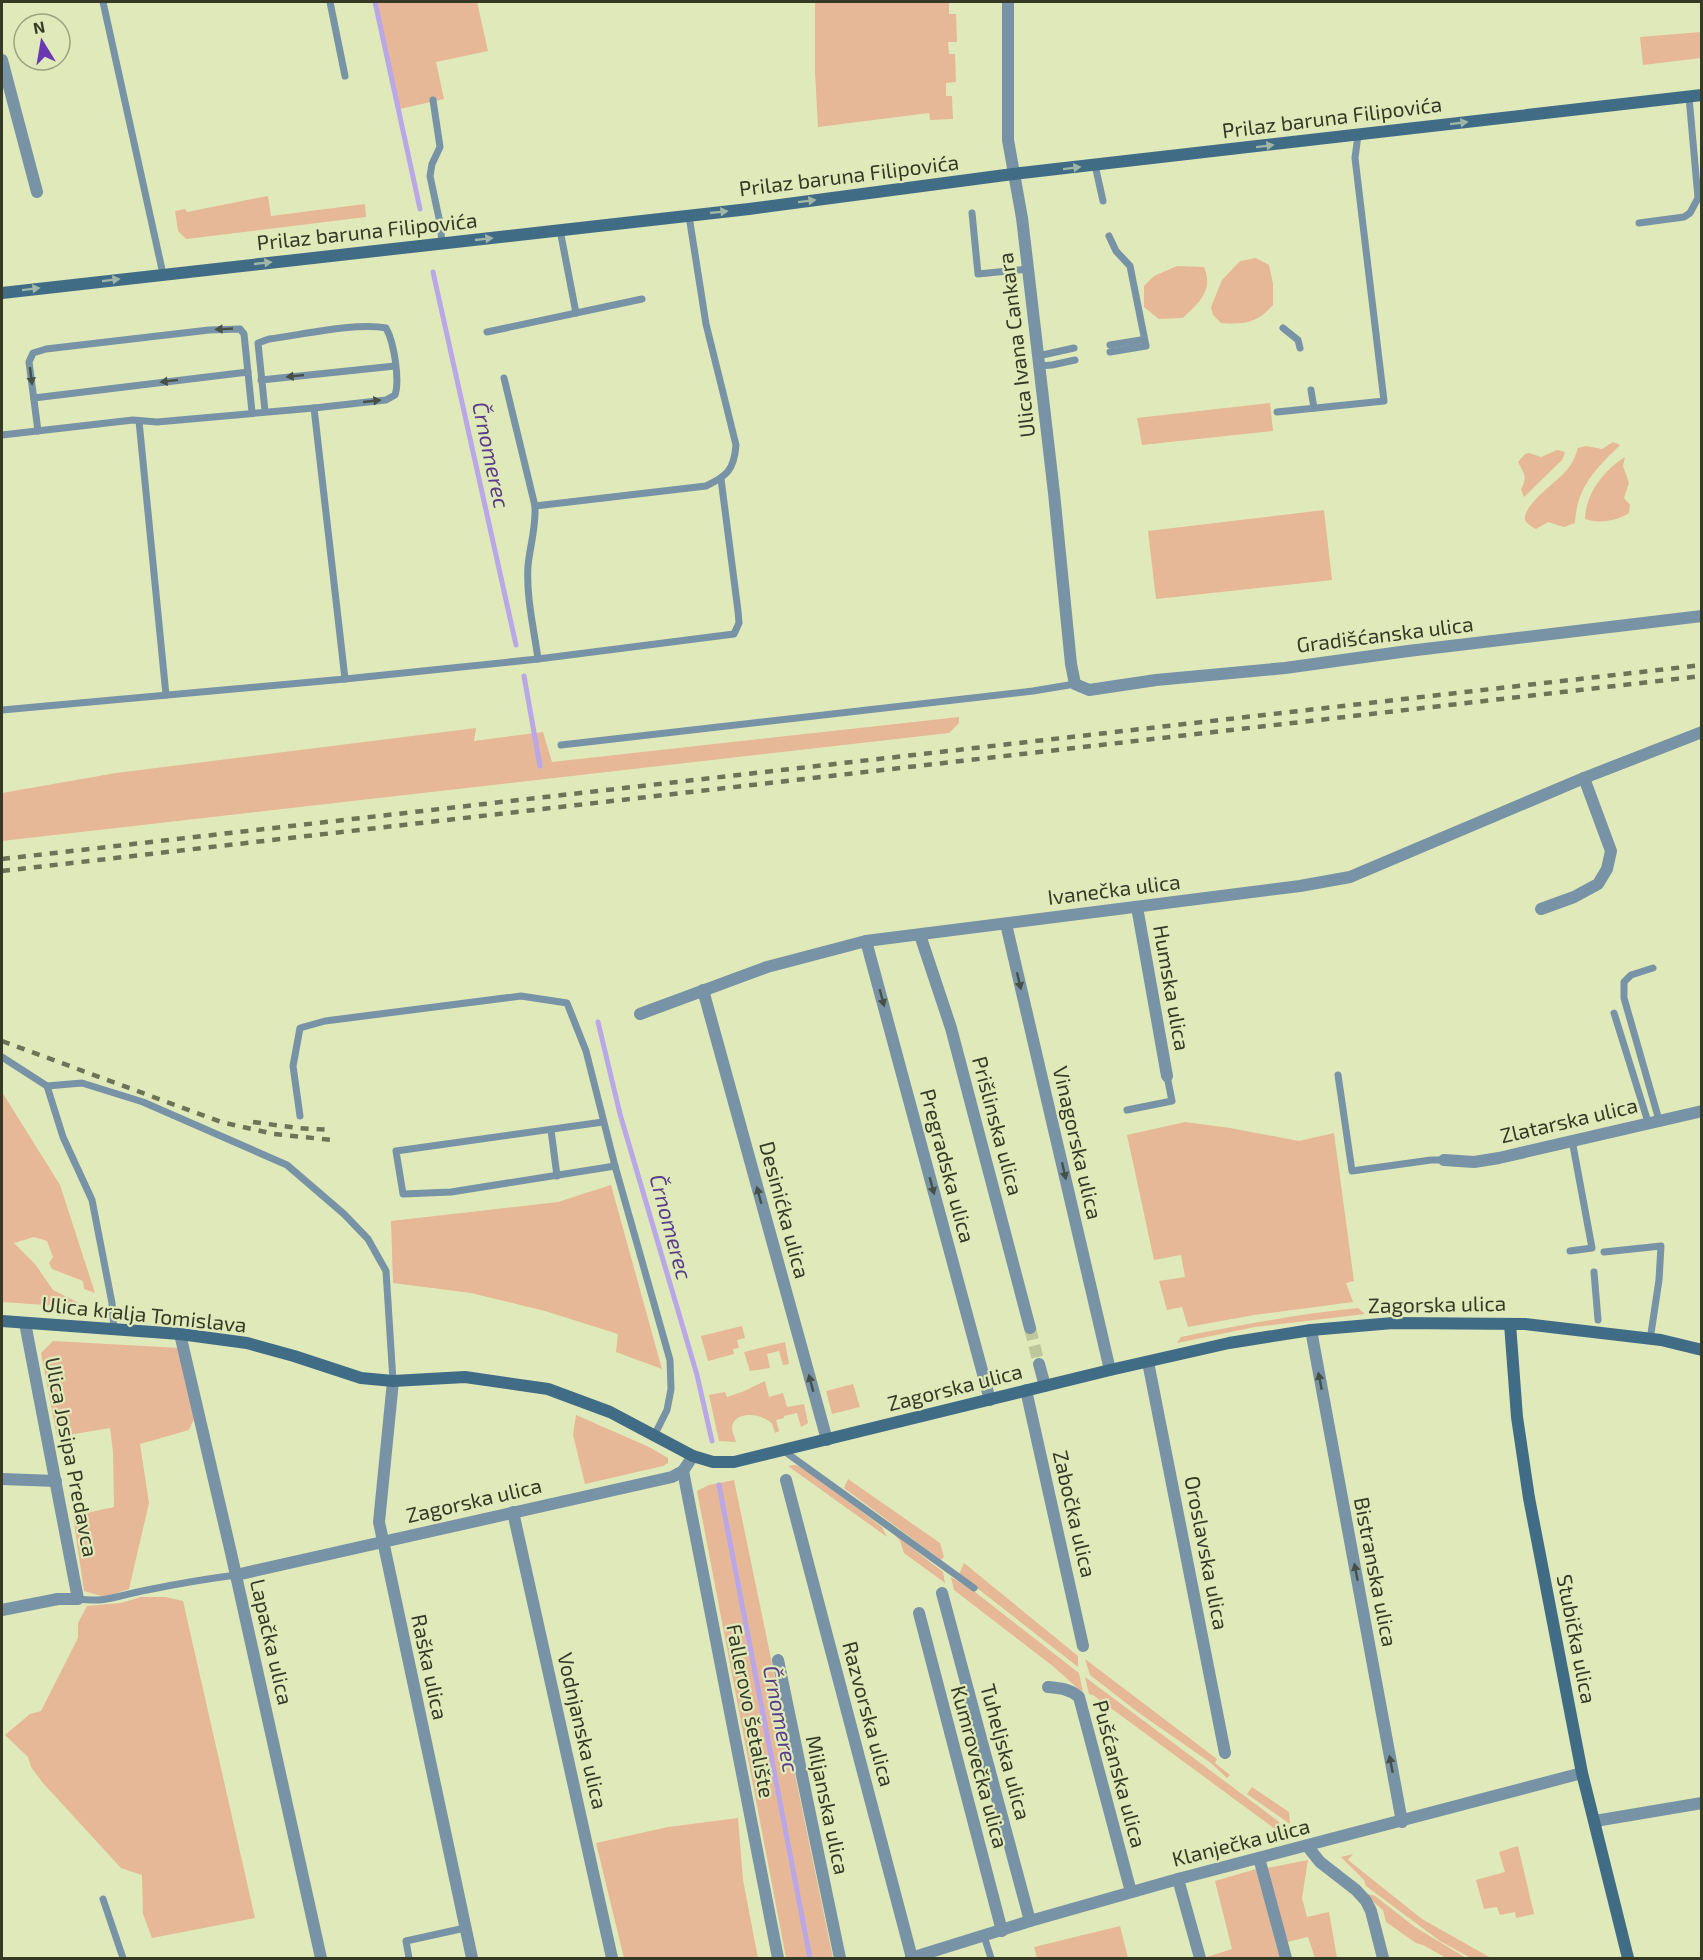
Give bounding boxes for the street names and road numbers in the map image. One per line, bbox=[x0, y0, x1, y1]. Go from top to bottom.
street label: Prilaz baruna Filipovića bbox=[1220, 91, 1443, 142]
street label: Prilaz baruna Filipovića bbox=[737, 149, 960, 200]
street label: Prilaz baruna Filipovića bbox=[255, 206, 478, 255]
street label: Ulica Ivana Cankara bbox=[992, 251, 1039, 439]
street label: Gradišćanska ulica bbox=[1295, 610, 1475, 657]
street label: Ivanečka ulica bbox=[1046, 868, 1182, 909]
street label: Humska ulica bbox=[1149, 923, 1196, 1053]
street label: Prišlinska ulica bbox=[968, 1053, 1029, 1198]
street label: Vinagorska ulica bbox=[1049, 1064, 1108, 1222]
street label: Pregradska ulica bbox=[916, 1086, 981, 1245]
street label: Zlatarska ulica bbox=[1497, 1092, 1640, 1148]
street label: Desinićka ulica bbox=[755, 1138, 816, 1281]
street label: Ulica kralja Tomislava bbox=[40, 1290, 248, 1338]
street label: Zagorska ulica bbox=[1368, 1290, 1506, 1317]
street label: Ulica Josipa Predavca bbox=[41, 1355, 104, 1559]
street label: Zagorska ulica bbox=[885, 1358, 1025, 1415]
street label: Zabočka ulica bbox=[1049, 1448, 1102, 1580]
street label: Zagorska ulica bbox=[404, 1472, 544, 1527]
street label: Oroslavska ulica bbox=[1180, 1474, 1235, 1632]
street label: Bistranska ulica bbox=[1350, 1495, 1403, 1649]
street label: Stubička ulica bbox=[1553, 1572, 1602, 1705]
street label: Lapačka ulica bbox=[246, 1576, 299, 1707]
street label: Raška ulica bbox=[407, 1612, 454, 1722]
street label: Fallerovo šetalište bbox=[722, 1622, 781, 1800]
street label: Razvorska ulica bbox=[838, 1638, 901, 1789]
street label: Vodnjanska ulica bbox=[552, 1650, 614, 1812]
street label: Tuheljska ulica bbox=[975, 1681, 1037, 1823]
street label: Kumrovečka ulica bbox=[947, 1683, 1014, 1851]
street label: Pušćanska ulica bbox=[1089, 1697, 1152, 1850]
street label: Miljanska ulica bbox=[801, 1733, 855, 1877]
street label: Klanječka ulica bbox=[1169, 1812, 1312, 1872]

